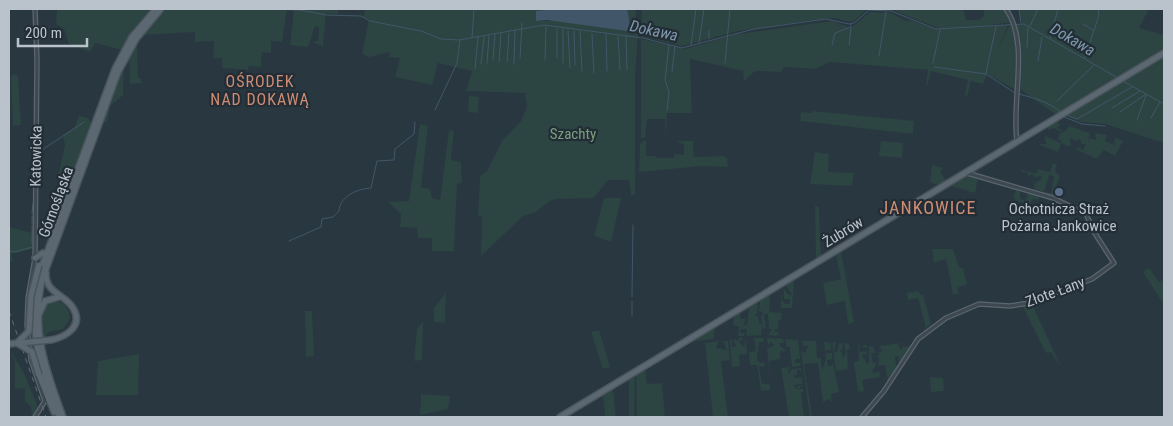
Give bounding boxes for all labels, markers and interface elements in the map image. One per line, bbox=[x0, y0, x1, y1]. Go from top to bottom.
scale bar bbox=[18, 15, 86, 47]
water label: Dokawa bbox=[628, 16, 680, 45]
water label: Dokawa bbox=[1047, 19, 1099, 60]
text: 200 m bbox=[25, 24, 62, 42]
district label: OŚRODEK NAD DOKAWĄ bbox=[210, 72, 310, 109]
street label: Katowicka bbox=[26, 125, 46, 187]
park label: Szachty bbox=[550, 125, 596, 143]
street label: Górnośląska bbox=[35, 164, 77, 240]
marker: Ochotnicza Straż Pożarna Jankowice bbox=[1053, 186, 1065, 198]
district label: JANKOWICE bbox=[880, 197, 976, 218]
place label: Ochotnicza Straż Pożarna Jankowice bbox=[1001, 200, 1117, 235]
street label: Żubrów bbox=[819, 213, 867, 251]
street label: Złote Łany bbox=[1023, 273, 1087, 311]

